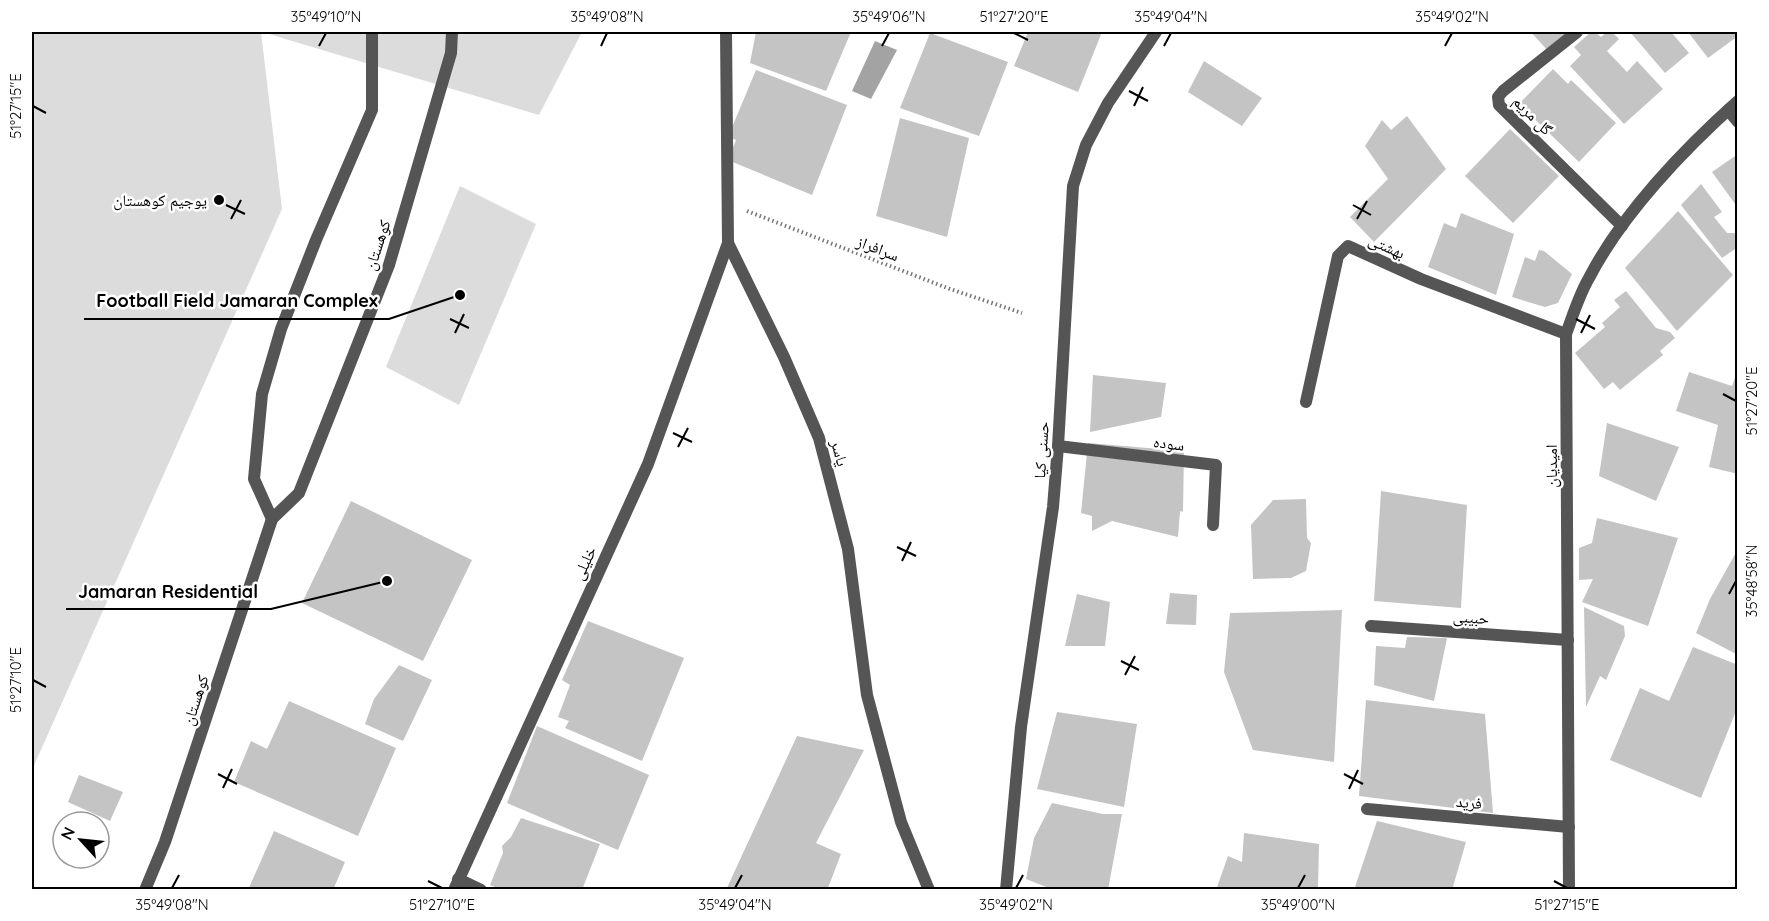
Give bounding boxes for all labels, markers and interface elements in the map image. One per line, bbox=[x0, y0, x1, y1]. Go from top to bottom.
text: 35°49'10"N bbox=[290, 7, 362, 26]
text: 35°49'08"N bbox=[570, 7, 644, 26]
text: 35°49'06"N bbox=[852, 7, 926, 26]
text: 51°27'20"E bbox=[980, 7, 1048, 26]
text: 35°49'04"N bbox=[1134, 7, 1208, 26]
text: 35°49'02"N bbox=[1415, 7, 1489, 26]
text: 51°27'15"E bbox=[6, 73, 25, 139]
street label: گل مریم bbox=[1508, 91, 1557, 140]
place label: یوجیم کوهستان bbox=[113, 190, 207, 211]
marker: یوجیم کوهستان bbox=[212, 193, 226, 207]
street label: کوهستان bbox=[359, 217, 396, 273]
street label: بهشتی bbox=[1365, 229, 1408, 264]
street label: سرافراز bbox=[853, 230, 902, 265]
callout: Football Field Jamaran Complex bbox=[84, 283, 389, 319]
text: Football Field Jamaran Complex bbox=[96, 289, 378, 312]
text: 51°27'20"E bbox=[1742, 367, 1761, 435]
street label: حسنی کیا bbox=[1029, 421, 1054, 479]
street label: سوده bbox=[1152, 431, 1186, 455]
street label: یاسر bbox=[827, 437, 853, 468]
street label: امیدیان bbox=[1541, 444, 1562, 488]
street label: خلیلی bbox=[568, 543, 601, 583]
text: 35°48'58"N bbox=[1742, 545, 1761, 617]
callout: Jamaran Residential bbox=[66, 573, 271, 609]
text: Jamaran Residential bbox=[78, 580, 258, 603]
street label: حبیبی bbox=[1452, 606, 1490, 629]
text: 51°27'10"E bbox=[6, 647, 25, 713]
street label: کوهستان bbox=[177, 672, 214, 728]
street label: فرید bbox=[1455, 791, 1483, 813]
north arrow bbox=[51, 810, 111, 870]
text: N bbox=[56, 823, 79, 843]
text: 35°49'08"N bbox=[135, 895, 209, 914]
text: 51°27'10"E bbox=[409, 895, 475, 914]
text: 35°49'04"N bbox=[698, 895, 772, 914]
text: 35°49'02"N bbox=[979, 895, 1053, 914]
text: 35°49'00"N bbox=[1261, 895, 1335, 914]
text: 51°27'15"E bbox=[1534, 895, 1600, 914]

